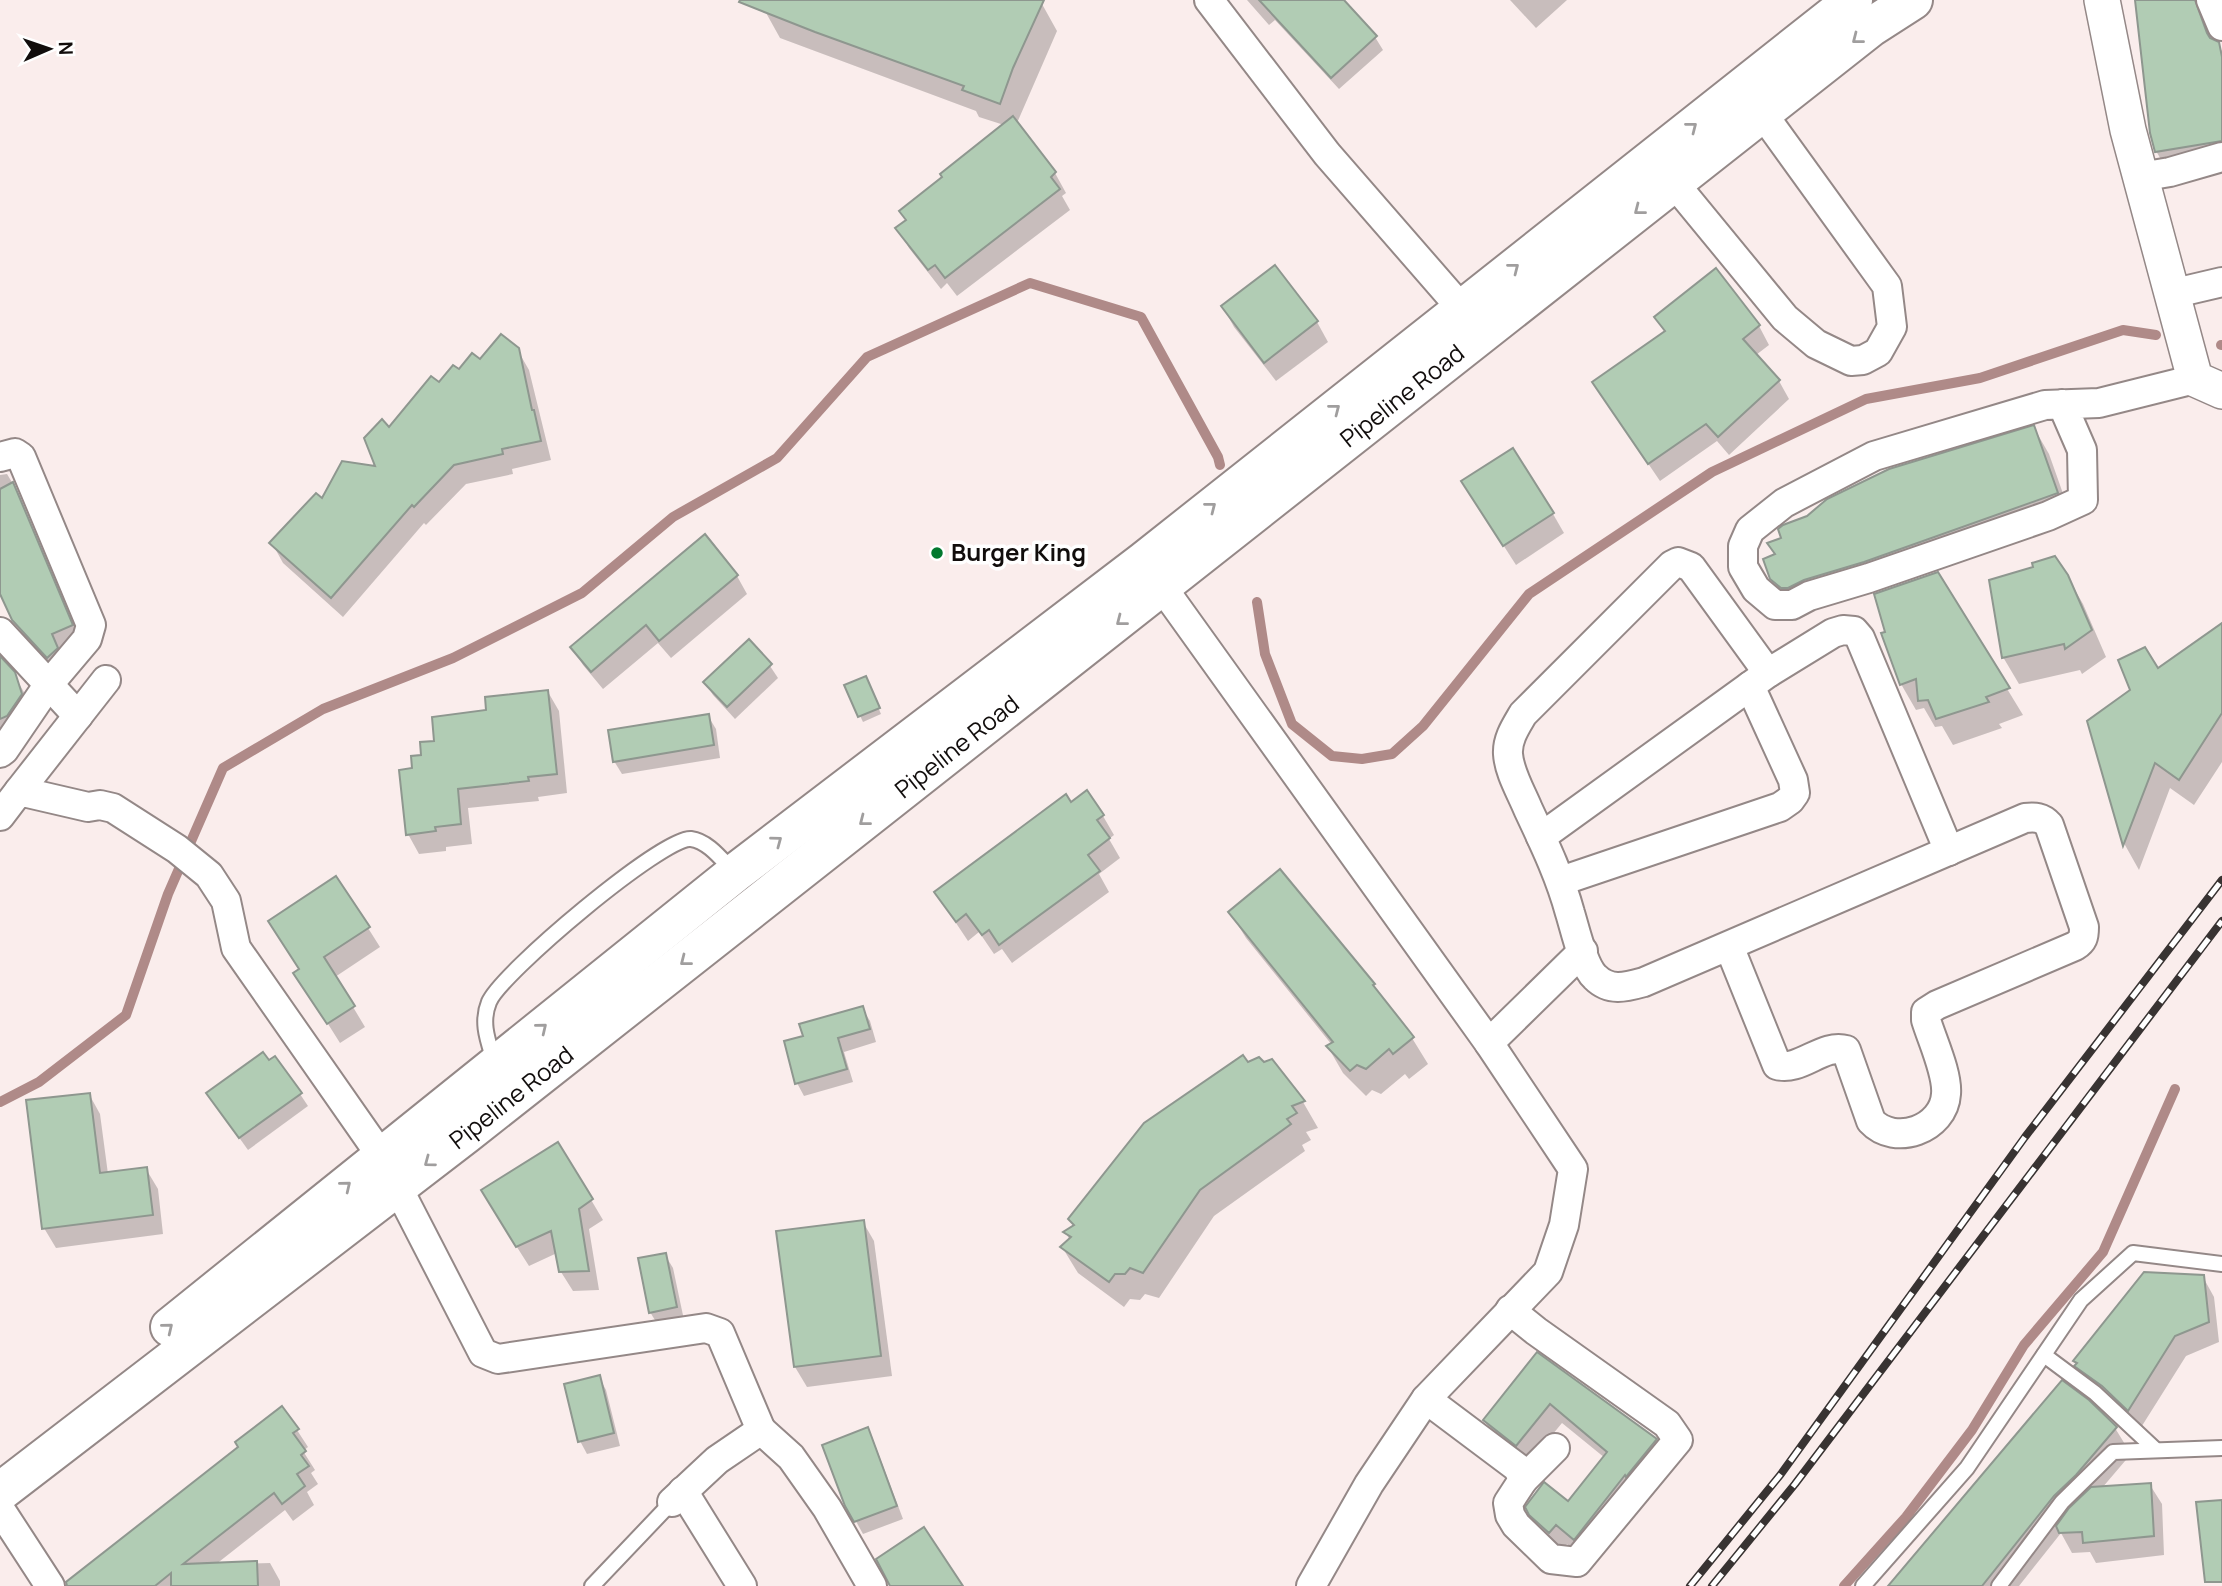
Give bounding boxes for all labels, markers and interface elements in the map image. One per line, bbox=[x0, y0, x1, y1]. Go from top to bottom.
north arrow bbox=[14, 14, 84, 84]
one-way arrow bbox=[1852, 30, 1864, 43]
text: N bbox=[53, 41, 79, 56]
one-way arrow bbox=[1684, 122, 1697, 135]
one-way arrow bbox=[1635, 201, 1647, 214]
one-way arrow bbox=[1505, 264, 1518, 276]
street label: Pipeline Road bbox=[1333, 336, 1471, 454]
one-way arrow bbox=[1328, 405, 1340, 418]
one-way arrow bbox=[1203, 503, 1216, 516]
place label: Burger King bbox=[951, 535, 1086, 568]
marker: Burger King bbox=[929, 545, 945, 561]
one-way arrow bbox=[1116, 612, 1128, 625]
street label: Pipeline Road bbox=[887, 687, 1025, 805]
one-way arrow bbox=[860, 813, 872, 826]
one-way arrow bbox=[770, 836, 782, 849]
one-way arrow bbox=[680, 953, 693, 966]
one-way arrow bbox=[533, 1024, 546, 1036]
street label: Pipeline Road bbox=[442, 1037, 580, 1156]
one-way arrow bbox=[424, 1154, 437, 1166]
one-way arrow bbox=[338, 1182, 350, 1195]
one-way arrow bbox=[161, 1324, 173, 1337]

